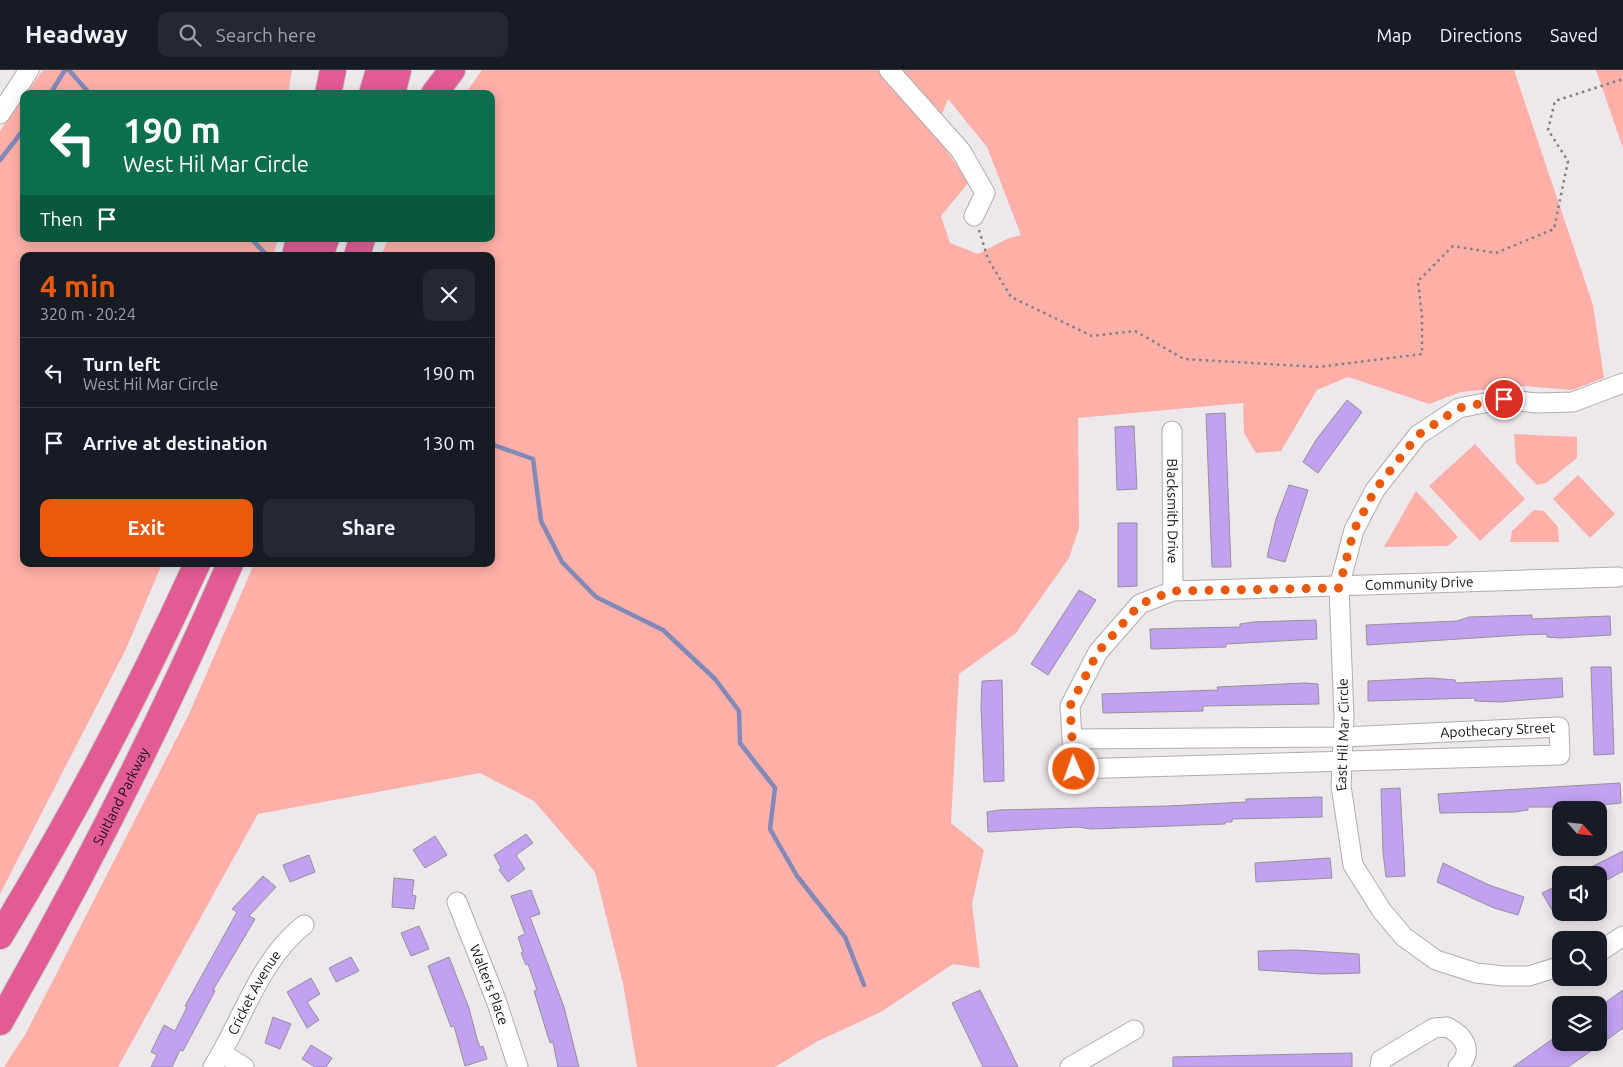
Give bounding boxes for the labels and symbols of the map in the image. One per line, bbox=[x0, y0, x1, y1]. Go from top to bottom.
pin bbox=[1483, 378, 1525, 420]
street label: Blacksmith Drive bbox=[1164, 459, 1181, 563]
street label: Community Drive bbox=[1364, 574, 1474, 593]
street label: East Hil Mar Circle bbox=[1333, 678, 1352, 792]
street label: Apothecary Street bbox=[1440, 719, 1556, 740]
position arrow bbox=[1047, 742, 1099, 794]
street label: Suitland Parkway bbox=[90, 745, 152, 848]
north arrow bbox=[1552, 801, 1608, 856]
street label: Walters Place bbox=[467, 942, 512, 1027]
street label: Cricket Avenue bbox=[224, 947, 284, 1038]

